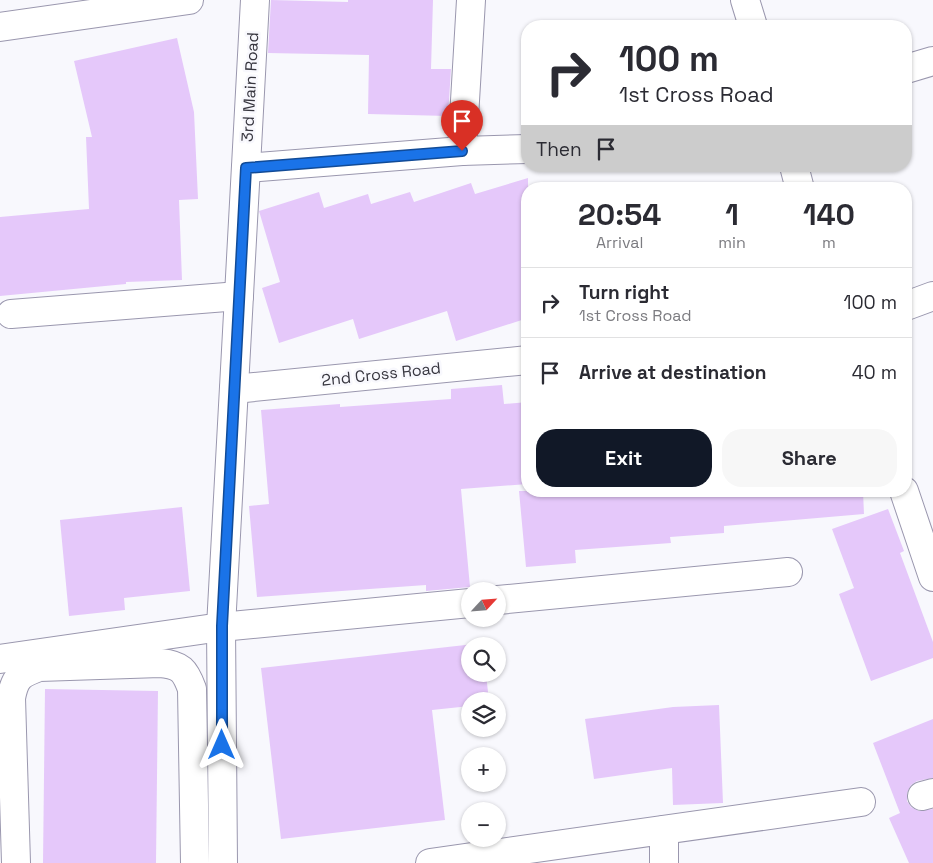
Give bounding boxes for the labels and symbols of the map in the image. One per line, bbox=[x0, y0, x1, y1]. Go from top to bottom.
street label: 3rd Main Road bbox=[237, 32, 263, 142]
pin bbox=[441, 100, 483, 151]
street label: 2nd Cross Road bbox=[320, 357, 442, 391]
north arrow bbox=[461, 582, 506, 628]
position arrow bbox=[195, 718, 247, 770]

